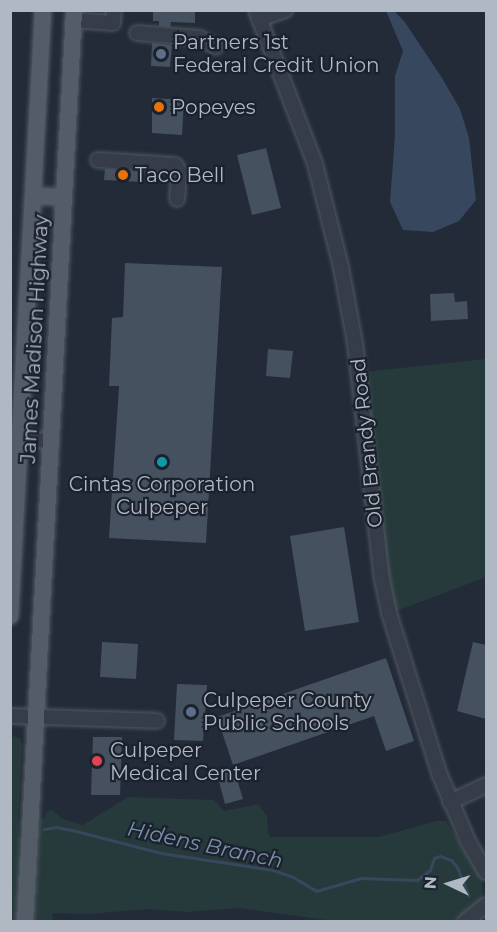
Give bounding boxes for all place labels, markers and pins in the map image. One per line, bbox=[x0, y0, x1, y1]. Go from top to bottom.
place label: Partners 1st Federal Credit Union bbox=[173, 30, 380, 77]
marker: Partners 1st Federal Credit Union bbox=[154, 47, 168, 61]
place label: Popeyes bbox=[171, 95, 256, 119]
marker: Popeyes bbox=[152, 100, 166, 114]
place label: Taco Bell bbox=[135, 163, 224, 187]
marker: Taco Bell bbox=[116, 168, 130, 182]
marker: Cintas Corporation Culpeper bbox=[155, 455, 169, 469]
place label: Cintas Corporation Culpeper bbox=[69, 472, 255, 519]
place label: Culpeper County Public Schools bbox=[203, 688, 372, 735]
marker: Culpeper County Public Schools bbox=[184, 705, 198, 719]
place label: Culpeper Medical Center bbox=[110, 738, 261, 785]
marker: Culpeper Medical Center bbox=[88, 752, 106, 770]

